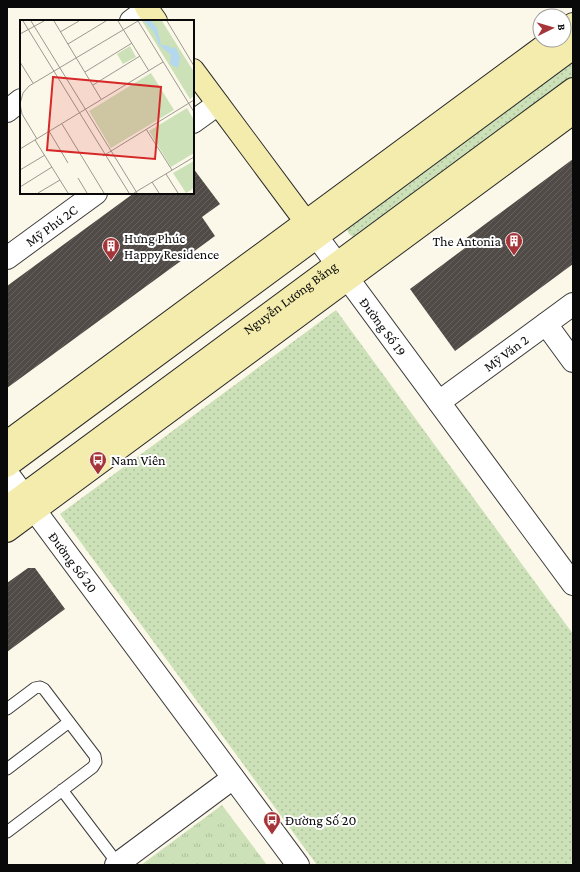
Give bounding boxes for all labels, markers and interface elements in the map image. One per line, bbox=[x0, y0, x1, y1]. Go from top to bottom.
north arrow bbox=[532, 8, 572, 48]
inset map bbox=[20, 20, 194, 194]
text: B bbox=[556, 23, 568, 31]
street label: Mỹ Phú 2C bbox=[22, 201, 80, 250]
place label: Hưng Phúc Happy Residence bbox=[124, 230, 219, 262]
building icon: The Antonia bbox=[504, 231, 524, 256]
place label: The Antonia bbox=[432, 233, 502, 249]
building icon: Hưng Phúc Happy Residence bbox=[101, 236, 121, 261]
street label: Nguyễn Lương Bằng bbox=[240, 258, 340, 338]
street label: Đường Số 19 bbox=[356, 294, 410, 359]
street label: Mỹ Văn 2 bbox=[481, 331, 532, 375]
bus stop icon: Nam Viên bbox=[88, 450, 108, 475]
place label: Nam Viên bbox=[111, 452, 166, 468]
street label: Đường Số 20 bbox=[45, 529, 101, 596]
bus stop icon: Đường Số 20 bbox=[262, 810, 282, 835]
place label: Đường Số 20 bbox=[285, 812, 356, 828]

